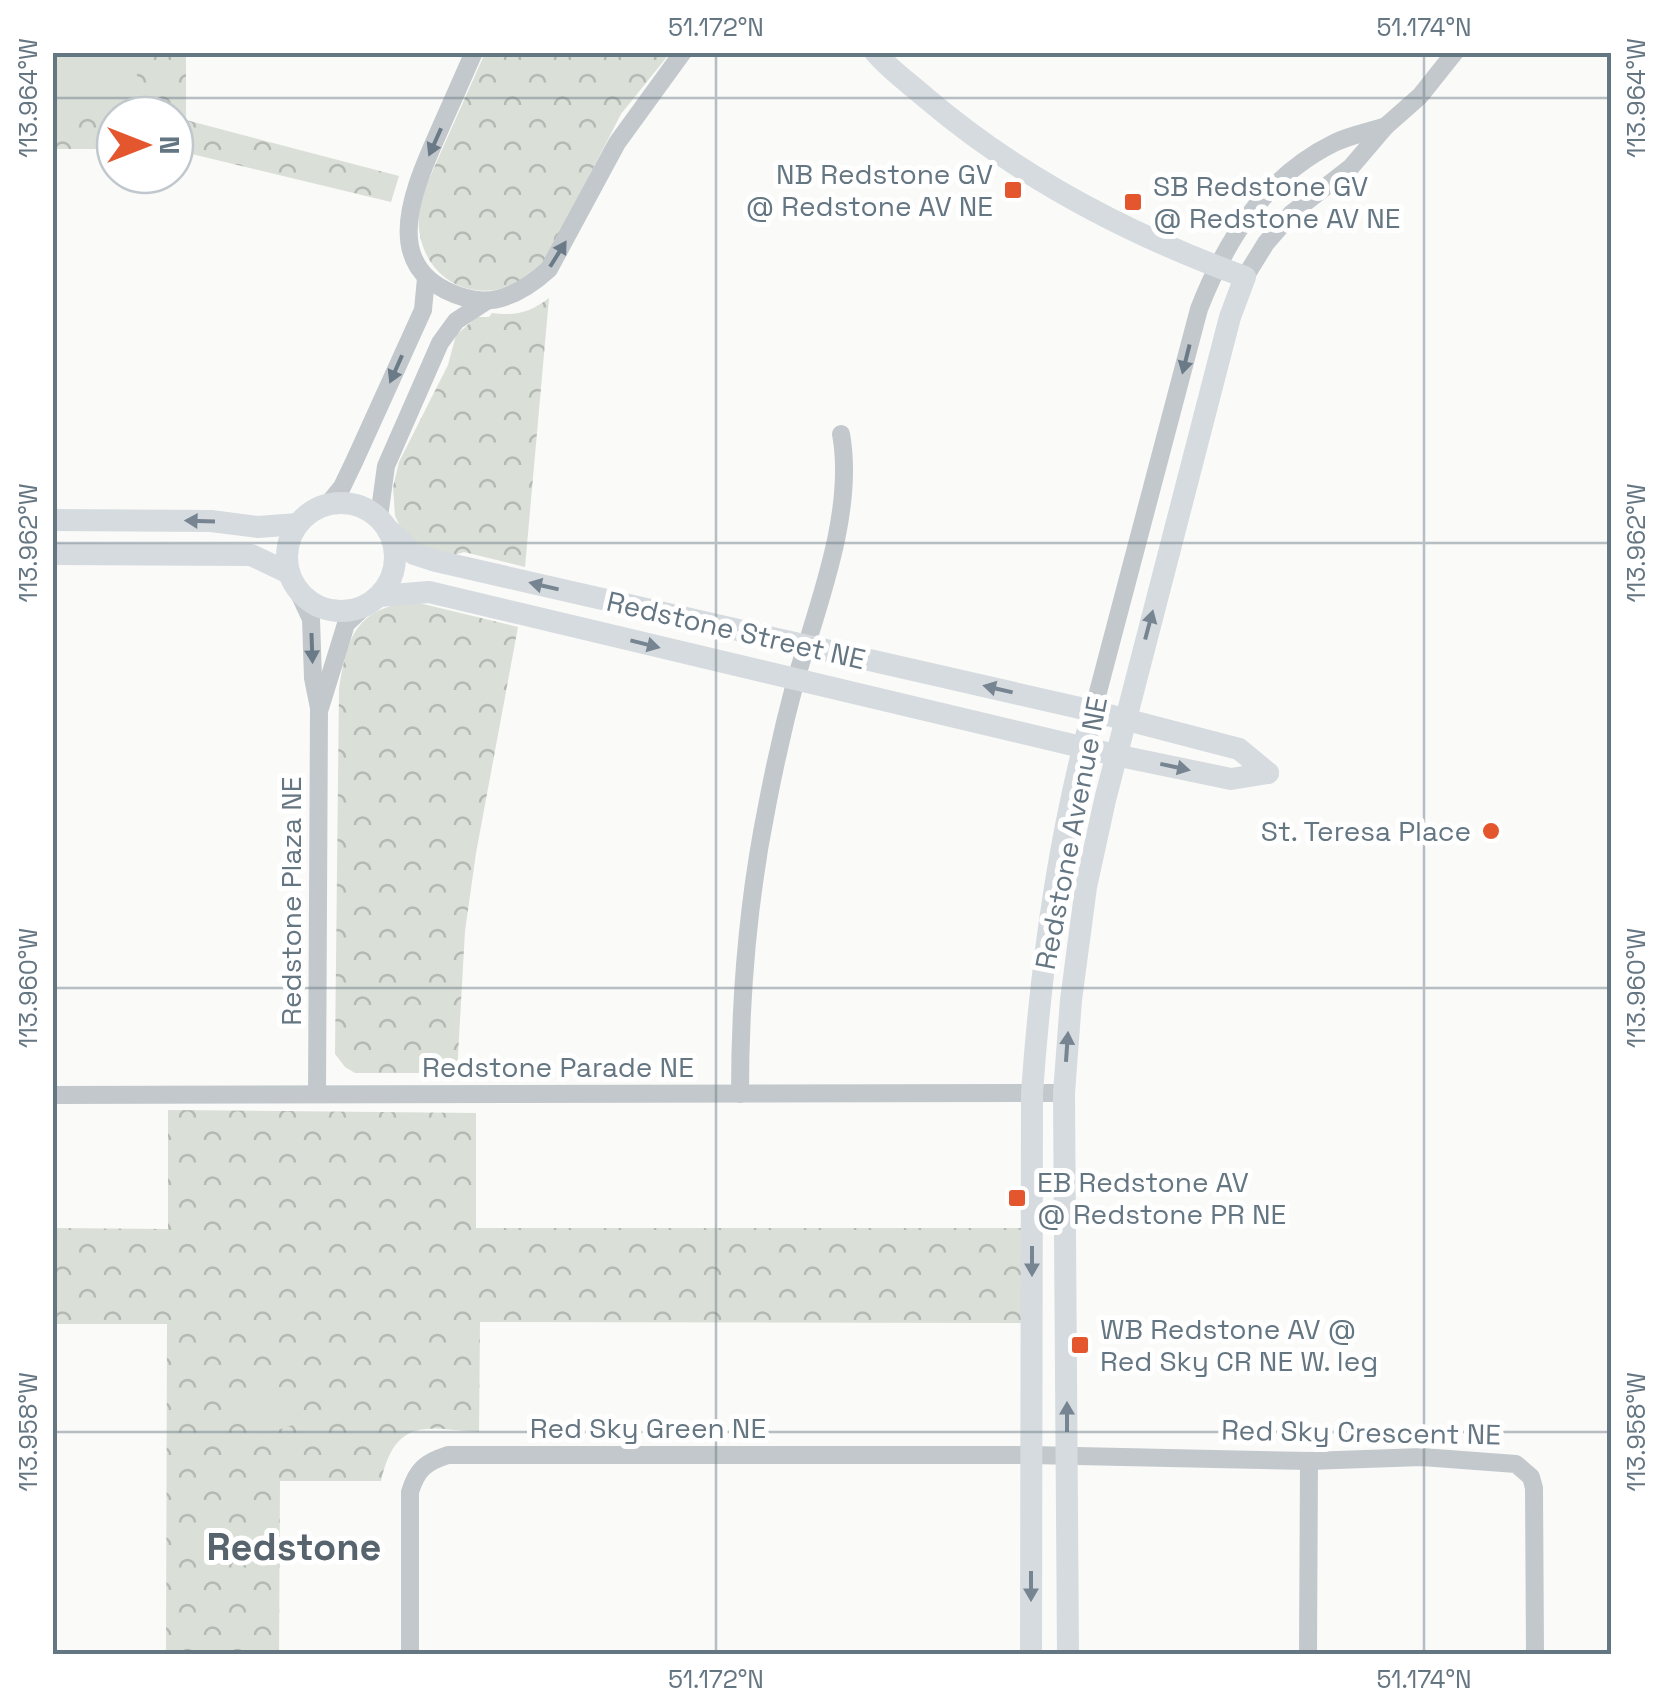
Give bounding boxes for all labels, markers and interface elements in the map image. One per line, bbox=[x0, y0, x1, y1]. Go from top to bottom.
text: 51.172°N bbox=[668, 11, 764, 43]
text: 51.174°N bbox=[1376, 11, 1472, 43]
text: 113.964°W bbox=[12, 38, 44, 158]
text: 113.964°W bbox=[1620, 38, 1652, 158]
north arrow bbox=[95, 95, 195, 195]
one-way arrow bbox=[427, 127, 443, 157]
text: N bbox=[152, 136, 188, 154]
place label: NB Redstone GV @ Redstone AV NE bbox=[745, 156, 993, 224]
place label: SB Redstone GV @ Redstone AV NE bbox=[1153, 168, 1401, 236]
marker: NB Redstone GV @ Redstone AV NE bbox=[1002, 179, 1024, 201]
marker: SB Redstone GV @ Redstone AV NE bbox=[1122, 191, 1144, 213]
one-way arrow bbox=[549, 240, 566, 268]
one-way arrow bbox=[1178, 344, 1194, 375]
one-way arrow bbox=[388, 354, 404, 384]
text: 113.962°W bbox=[12, 483, 44, 603]
text: 113.962°W bbox=[1620, 483, 1652, 603]
one-way arrow bbox=[184, 513, 216, 529]
one-way arrow bbox=[528, 578, 559, 593]
street label: Redstone Street NE bbox=[603, 583, 869, 677]
one-way arrow bbox=[1142, 609, 1158, 640]
one-way arrow bbox=[304, 632, 320, 664]
one-way arrow bbox=[630, 637, 661, 652]
one-way arrow bbox=[982, 681, 1013, 696]
street label: Redstone Avenue NE bbox=[1027, 693, 1115, 973]
one-way arrow bbox=[1160, 760, 1191, 776]
street label: Redstone Plaza NE bbox=[273, 776, 309, 1026]
place label: St. Teresa Place bbox=[1261, 813, 1471, 849]
marker: St. Teresa Place bbox=[1480, 820, 1502, 842]
text: 113.960°W bbox=[12, 928, 44, 1048]
text: 113.960°W bbox=[1620, 928, 1652, 1048]
one-way arrow bbox=[1060, 1031, 1076, 1063]
street label: Redstone Parade NE bbox=[422, 1049, 694, 1085]
place label: EB Redstone AV @ Redstone PR NE bbox=[1037, 1164, 1286, 1232]
marker: EB Redstone AV @ Redstone PR NE bbox=[1006, 1187, 1028, 1209]
one-way arrow bbox=[1024, 1245, 1040, 1277]
place label: WB Redstone AV @ Red Sky CR NE W. leg bbox=[1100, 1311, 1378, 1379]
marker: WB Redstone AV @ Red Sky CR NE W. leg bbox=[1069, 1334, 1091, 1356]
text: 113.958°W bbox=[12, 1372, 44, 1492]
text: 113.958°W bbox=[1620, 1372, 1652, 1492]
one-way arrow bbox=[1059, 1401, 1075, 1433]
street label: Red Sky Green NE bbox=[530, 1410, 766, 1446]
street label: Red Sky Crescent NE bbox=[1221, 1412, 1501, 1452]
district label: Redstone bbox=[207, 1523, 381, 1571]
one-way arrow bbox=[1023, 1570, 1039, 1602]
text: 51.172°N bbox=[668, 1663, 764, 1695]
text: 51.174°N bbox=[1376, 1663, 1472, 1695]

